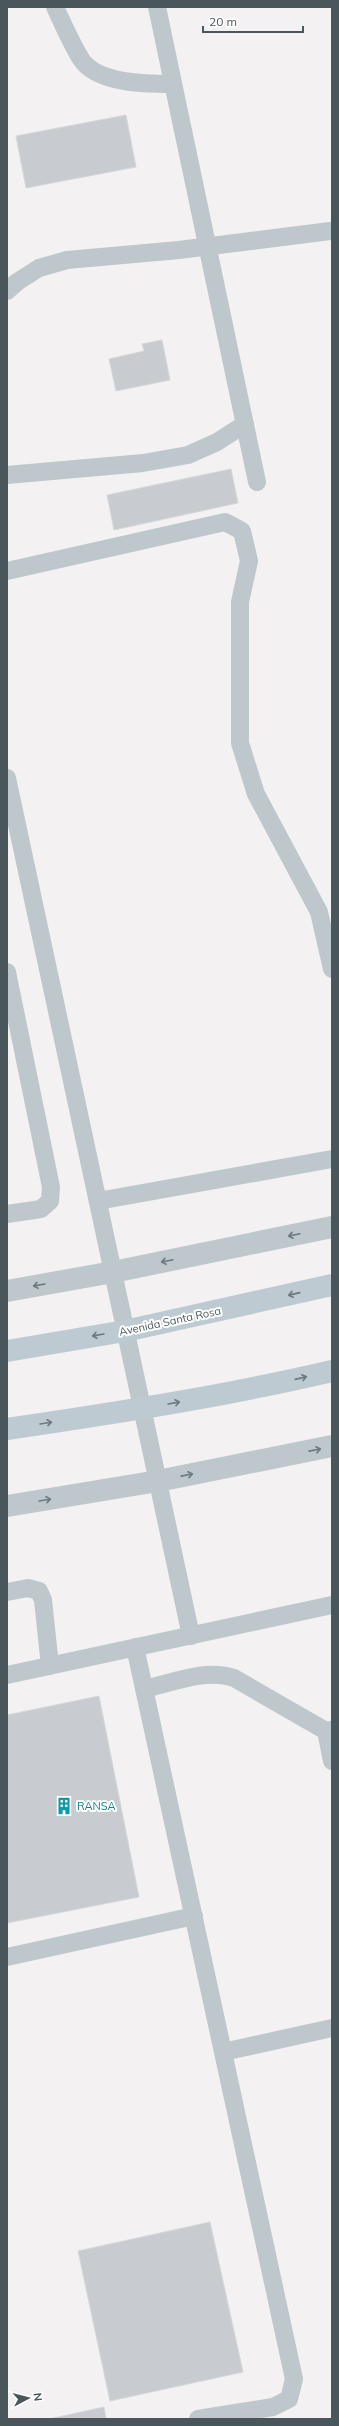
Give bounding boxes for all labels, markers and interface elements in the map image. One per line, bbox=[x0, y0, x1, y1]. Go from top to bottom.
scale bar bbox=[203, 8, 303, 34]
text: 20 m bbox=[209, 14, 237, 29]
one-way arrow bbox=[288, 1231, 301, 1239]
one-way arrow bbox=[160, 1258, 173, 1266]
one-way arrow bbox=[33, 1281, 46, 1289]
one-way arrow bbox=[288, 1291, 301, 1298]
street label: Avenida Santa Rosa bbox=[118, 1303, 222, 1339]
one-way arrow bbox=[92, 1331, 105, 1339]
one-way arrow bbox=[295, 1374, 308, 1381]
one-way arrow bbox=[167, 1399, 180, 1407]
one-way arrow bbox=[39, 1419, 52, 1427]
one-way arrow bbox=[308, 1445, 321, 1453]
one-way arrow bbox=[180, 1471, 193, 1479]
one-way arrow bbox=[39, 1496, 52, 1504]
building icon: RANSA bbox=[54, 1796, 74, 1816]
place label: RANSA bbox=[77, 1799, 116, 1813]
north arrow bbox=[8, 2378, 48, 2418]
text: N bbox=[30, 2392, 45, 2402]

